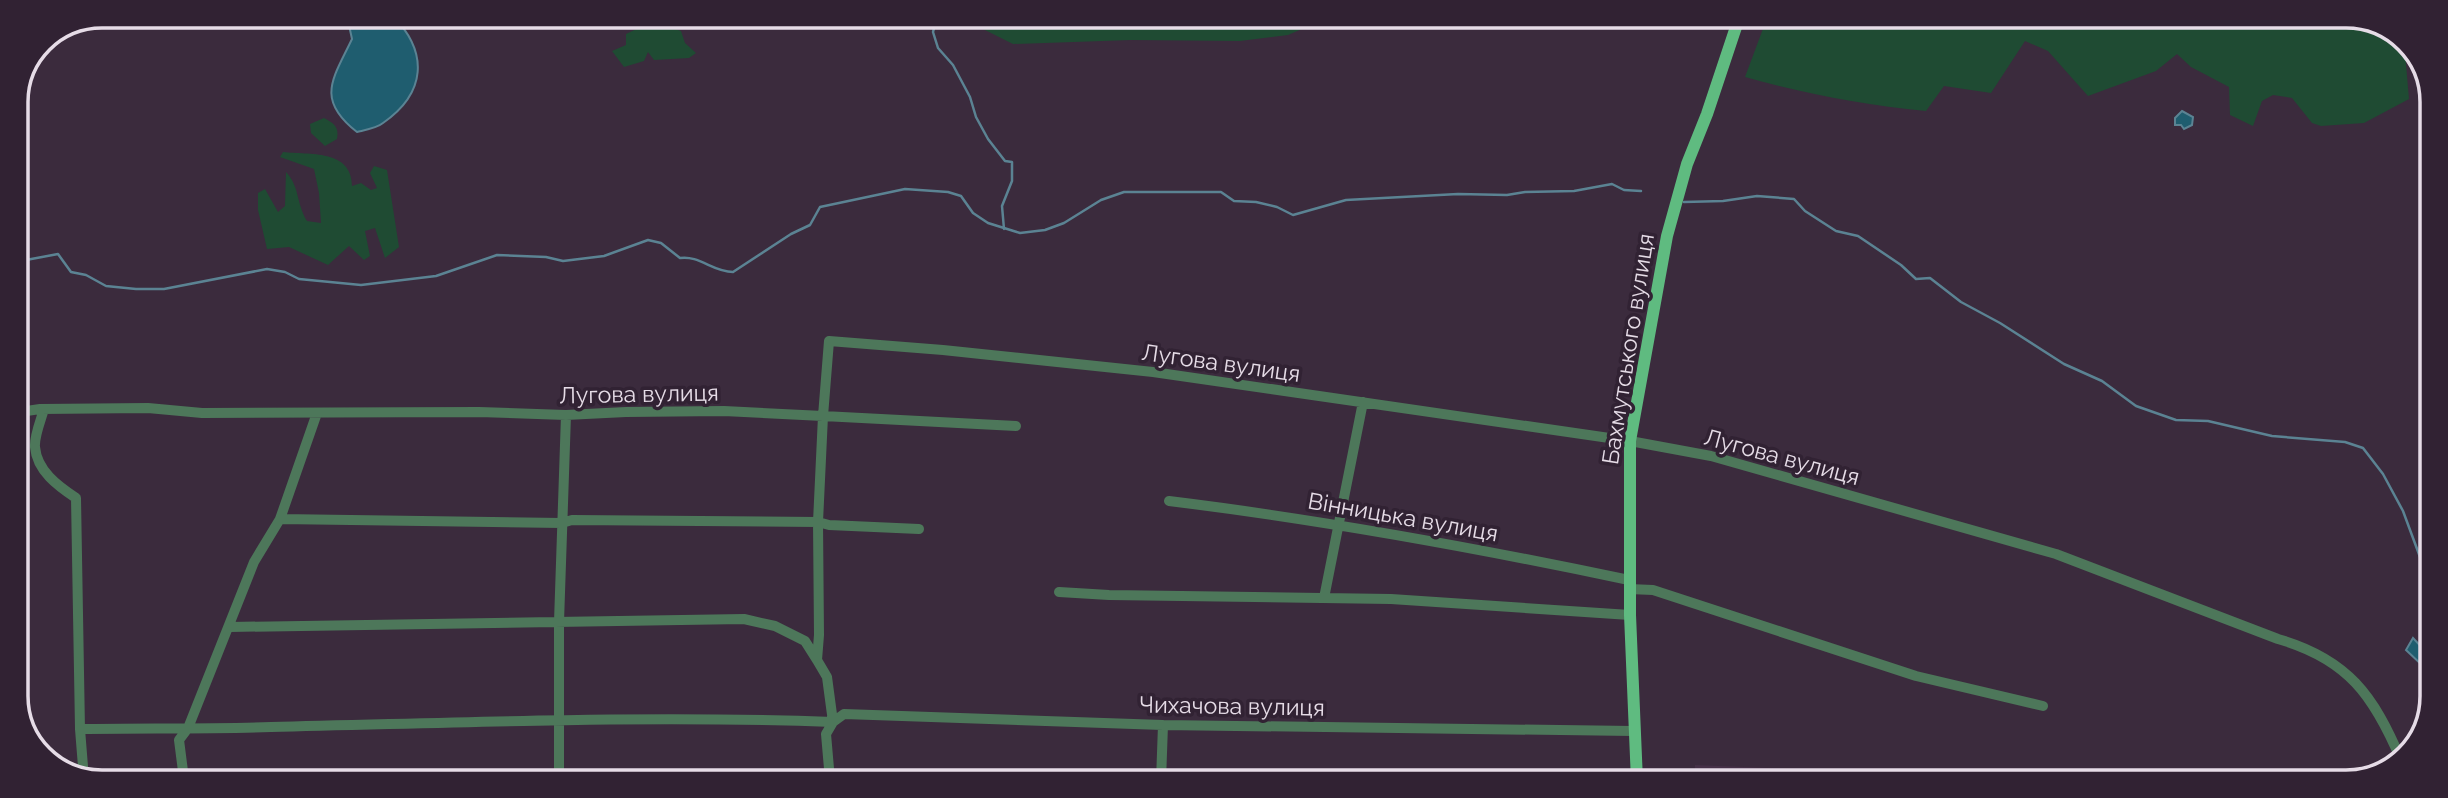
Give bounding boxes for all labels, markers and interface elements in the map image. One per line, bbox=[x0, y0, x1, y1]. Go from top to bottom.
street label: Бахмутського вулиця bbox=[1596, 232, 1659, 466]
street label: Лугова вулиця bbox=[1140, 338, 1302, 387]
street label: Лугова вулиця bbox=[559, 379, 719, 408]
street label: Лугова вулиця bbox=[1702, 423, 1863, 490]
street label: Вінницька вулиця bbox=[1306, 487, 1500, 547]
street label: Чихачова вулиця bbox=[1139, 690, 1325, 721]

